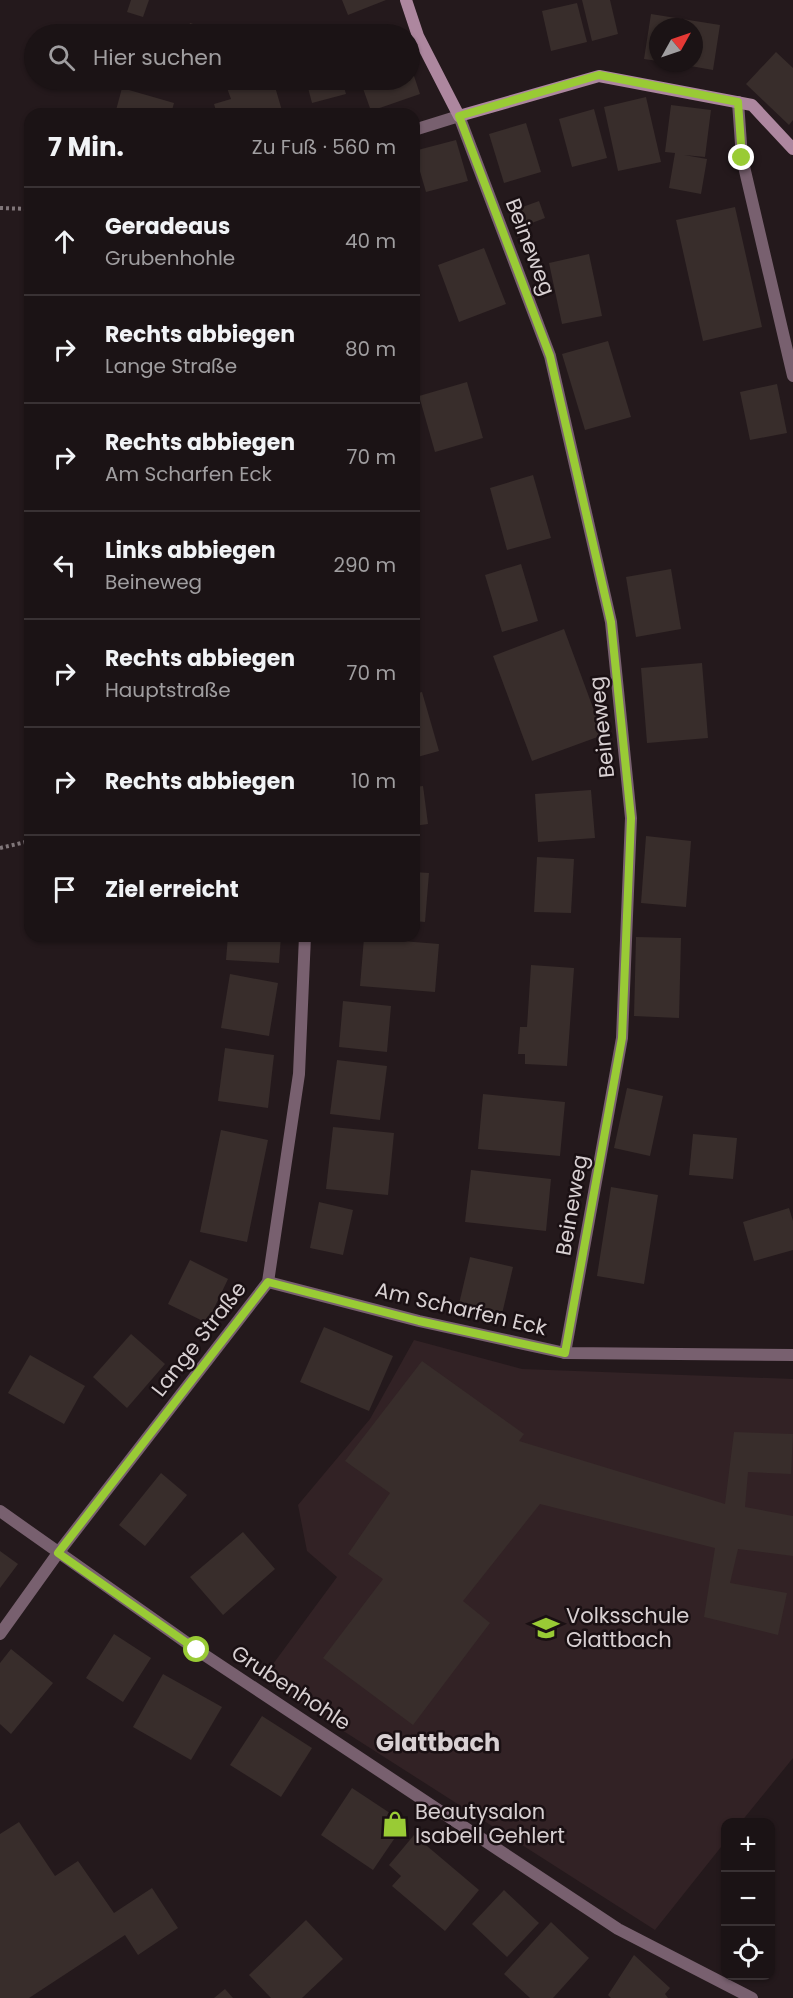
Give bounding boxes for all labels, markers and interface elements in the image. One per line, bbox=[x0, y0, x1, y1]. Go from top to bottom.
north arrow bbox=[649, 18, 703, 72]
search box bbox=[24, 24, 420, 90]
icon: search bbox=[45, 41, 78, 74]
text: Hier suchen bbox=[93, 42, 222, 73]
text: 7 Min. bbox=[48, 129, 124, 165]
text: Zu Fuß · 560 m bbox=[252, 133, 396, 161]
route end bbox=[728, 144, 754, 170]
street label: Beineweg bbox=[499, 194, 562, 300]
text: Geradeaus bbox=[105, 211, 230, 242]
icon: ahead bbox=[48, 225, 81, 258]
text: 40 m bbox=[345, 227, 396, 255]
text: Grubenhohle bbox=[105, 244, 235, 272]
text: Rechts abbiegen bbox=[105, 319, 295, 350]
icon: right bbox=[48, 333, 81, 366]
text: 80 m bbox=[345, 335, 396, 363]
text: Lange Straße bbox=[105, 352, 237, 380]
text: Rechts abbiegen bbox=[105, 427, 295, 458]
icon: right bbox=[48, 441, 81, 474]
text: 70 m bbox=[347, 443, 396, 471]
text: Am Scharfen Eck bbox=[105, 460, 272, 488]
text: Links abbiegen bbox=[105, 535, 276, 566]
icon: left bbox=[48, 549, 81, 582]
text: 290 m bbox=[333, 551, 396, 579]
text: Beineweg bbox=[105, 568, 202, 596]
text: Rechts abbiegen bbox=[105, 643, 295, 674]
icon: right bbox=[48, 657, 81, 690]
text: 70 m bbox=[347, 659, 396, 687]
street label: Beineweg bbox=[582, 675, 621, 779]
text: Hauptstraße bbox=[105, 676, 231, 704]
icon: right bbox=[48, 765, 81, 798]
text: Rechts abbiegen bbox=[105, 766, 295, 797]
text: 10 m bbox=[351, 767, 396, 795]
icon: arrive bbox=[48, 873, 81, 906]
text: Ziel erreicht bbox=[105, 874, 239, 905]
street label: Beineweg bbox=[548, 1152, 595, 1258]
street label: Lange Straße bbox=[144, 1275, 253, 1402]
street label: Am Scharfen Eck bbox=[372, 1275, 550, 1342]
place label: Volksschule Glattbach bbox=[566, 1601, 689, 1654]
school or university icon: Volksschule Glattbach bbox=[531, 1613, 561, 1643]
route start bbox=[183, 1636, 209, 1662]
street label: Grubenhohle bbox=[226, 1638, 357, 1737]
district label: Glattbach bbox=[376, 1726, 500, 1759]
place label: Beautysalon Isabell Gehlert bbox=[415, 1797, 565, 1850]
shop icon: Beautysalon Isabell Gehlert bbox=[380, 1809, 410, 1839]
map controls bbox=[721, 1818, 775, 1980]
button: + bbox=[721, 1818, 775, 1872]
button: − bbox=[721, 1872, 775, 1926]
button: locate bbox=[721, 1926, 775, 1980]

